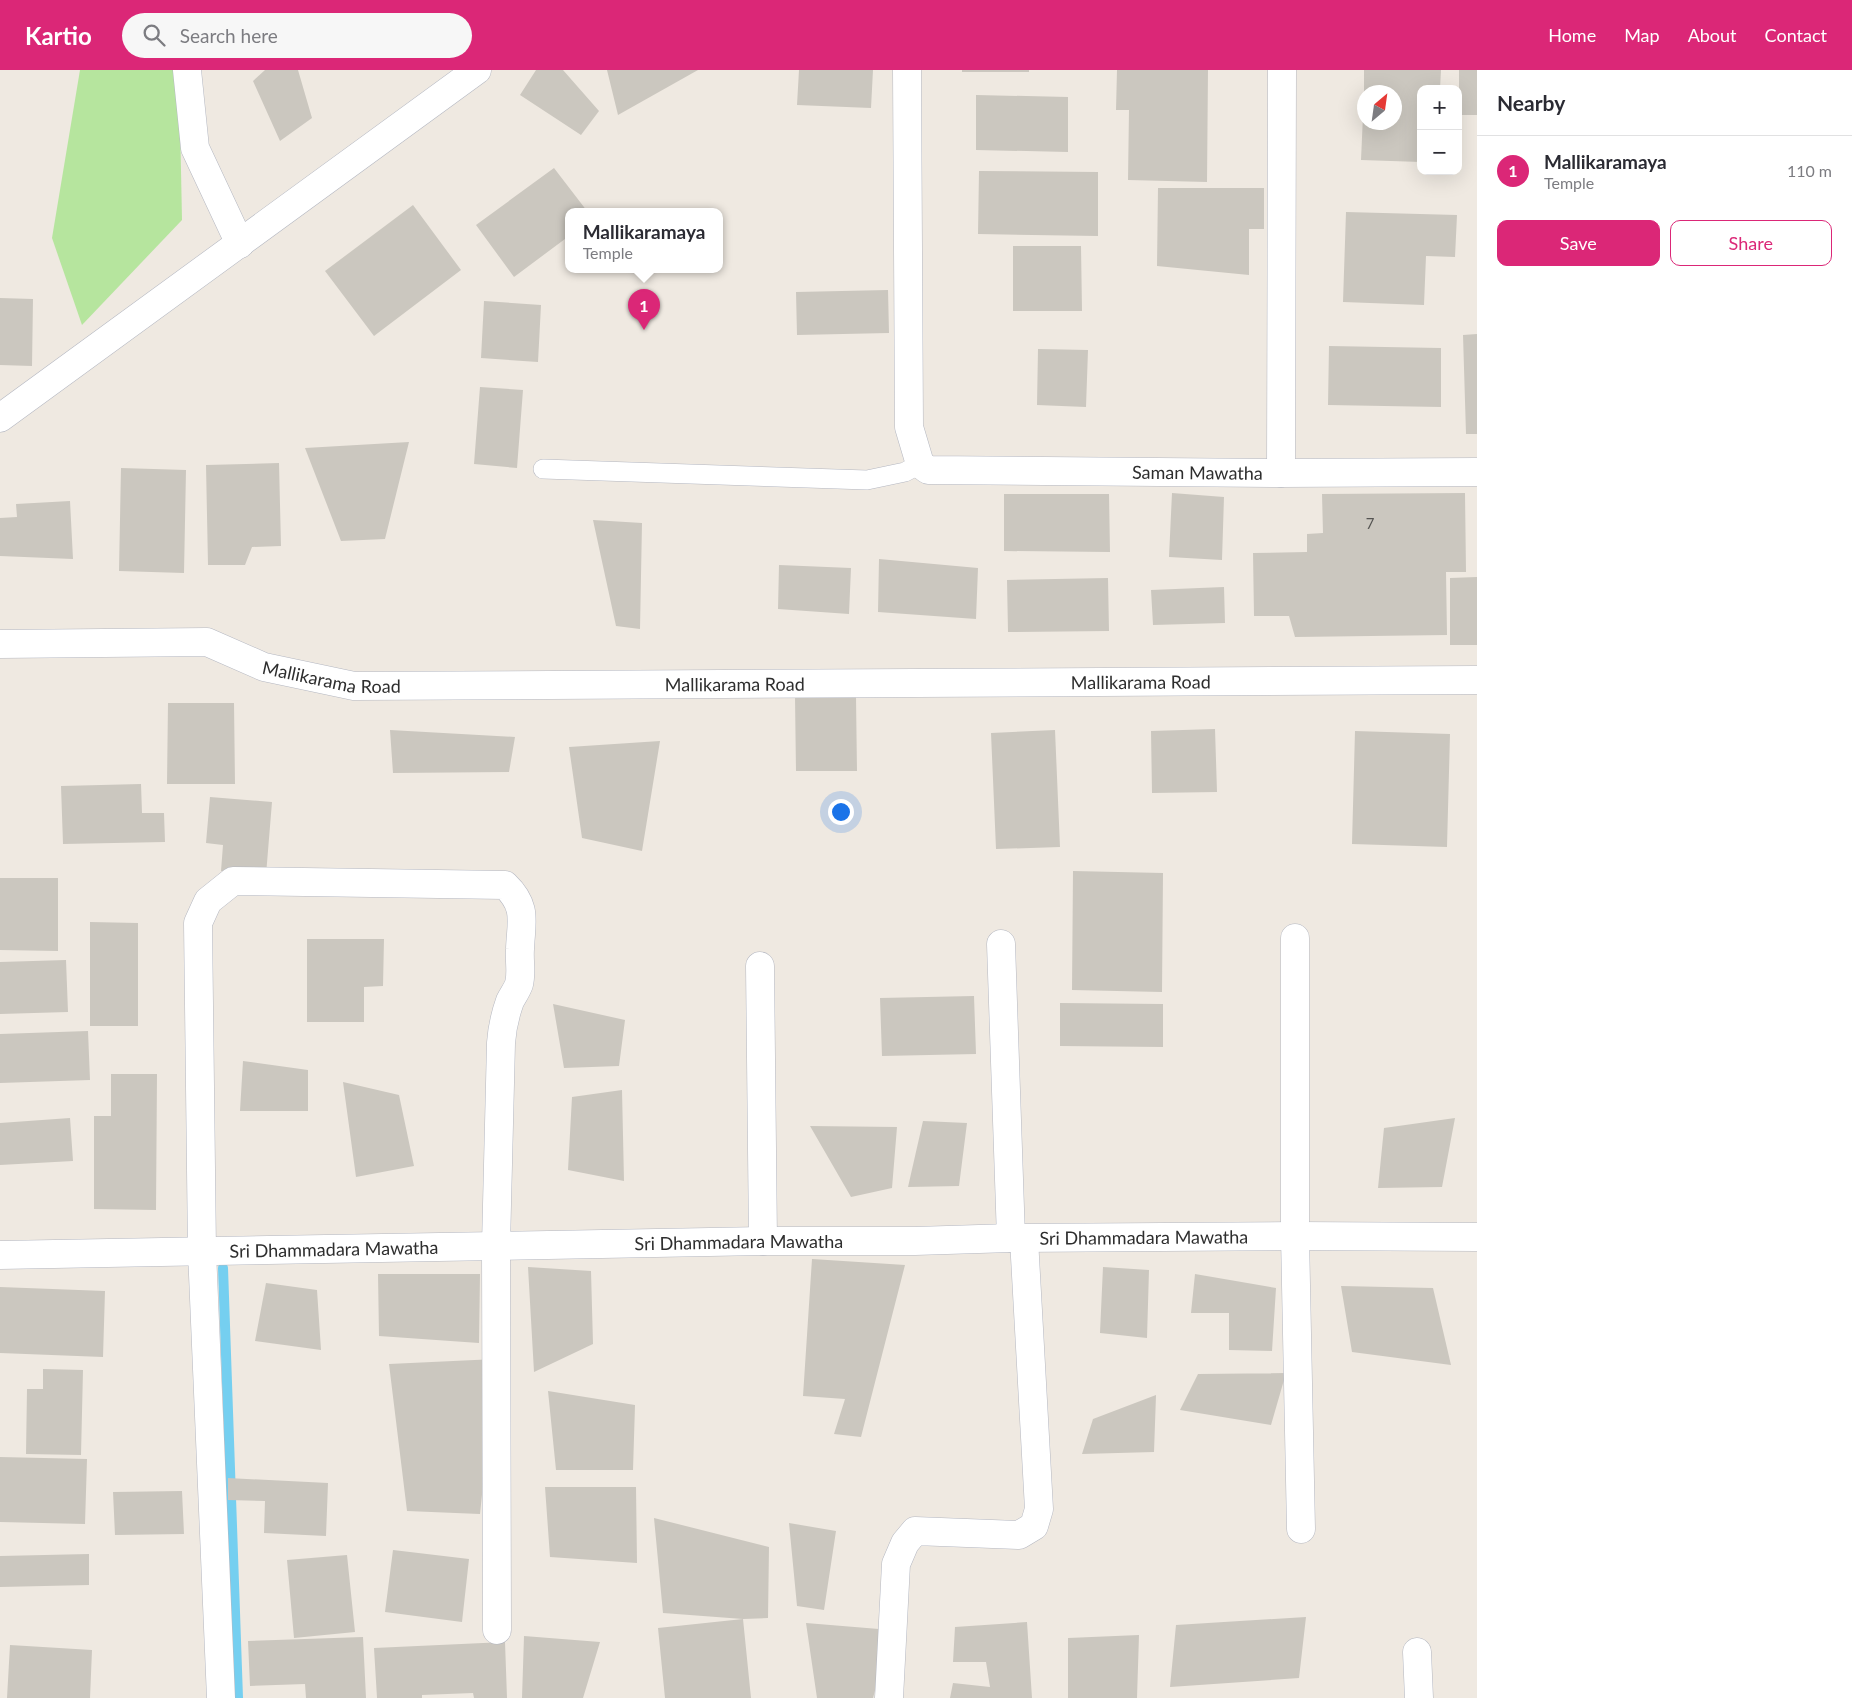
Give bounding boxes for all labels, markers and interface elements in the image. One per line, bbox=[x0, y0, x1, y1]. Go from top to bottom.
search box bbox=[122, 13, 472, 58]
text: Kartio bbox=[25, 21, 92, 50]
icon: search bbox=[140, 21, 168, 49]
text: Search here bbox=[180, 24, 278, 47]
text: Home bbox=[1548, 24, 1596, 46]
text: Map bbox=[1624, 24, 1660, 46]
text: About bbox=[1688, 24, 1737, 46]
text: Contact bbox=[1765, 24, 1827, 46]
north arrow bbox=[1357, 85, 1402, 130]
map controls bbox=[1417, 85, 1462, 175]
button: + bbox=[1417, 85, 1462, 130]
text: Nearby bbox=[1497, 90, 1565, 115]
button: − bbox=[1417, 130, 1462, 175]
text: Mallikaramaya bbox=[1544, 150, 1667, 173]
text: 1 bbox=[1508, 161, 1518, 180]
text: 110 m bbox=[1787, 161, 1832, 180]
text: Temple bbox=[1544, 173, 1594, 192]
popup bbox=[565, 208, 723, 273]
text: Mallikaramaya bbox=[583, 220, 705, 243]
button: Save bbox=[1497, 220, 1660, 266]
button: Share bbox=[1670, 220, 1832, 266]
text: Temple bbox=[583, 243, 633, 262]
pin: 1 bbox=[628, 289, 660, 330]
street label: Saman Mawatha bbox=[1132, 461, 1263, 484]
house number: 7 bbox=[1366, 514, 1375, 532]
street label: Mallikarama Road bbox=[260, 656, 401, 697]
street label: Mallikarama Road bbox=[1071, 670, 1211, 693]
street label: Mallikarama Road bbox=[665, 673, 805, 695]
your location bbox=[828, 799, 854, 825]
street label: Sri Dhammadara Mawatha bbox=[1039, 1225, 1248, 1249]
street label: Sri Dhammadara Mawatha bbox=[634, 1230, 843, 1254]
street label: Sri Dhammadara Mawatha bbox=[229, 1236, 439, 1262]

